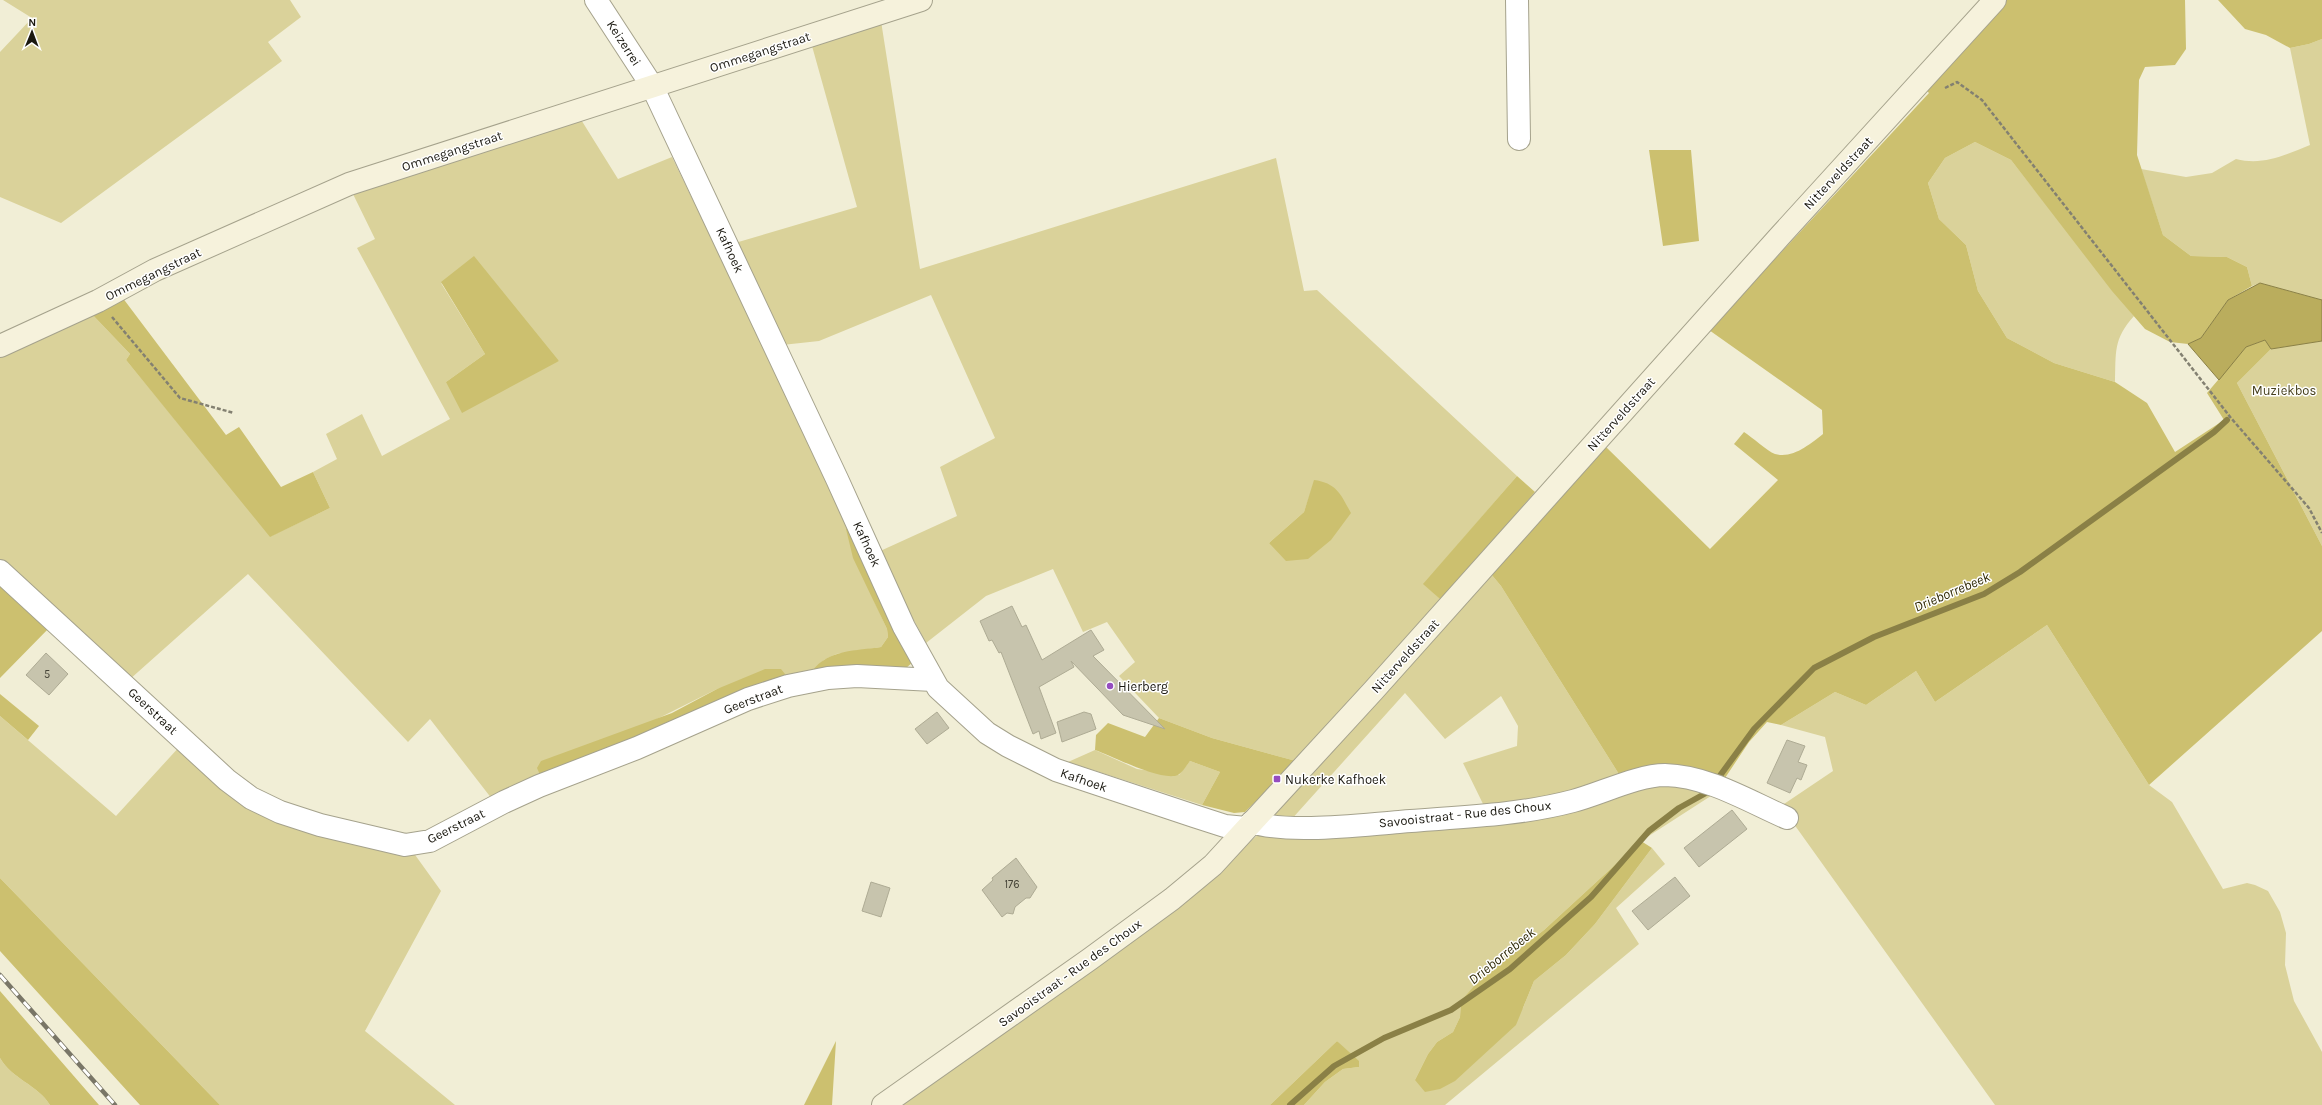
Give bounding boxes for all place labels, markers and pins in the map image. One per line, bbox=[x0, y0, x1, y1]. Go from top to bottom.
place label: Hierberg bbox=[1118, 679, 1169, 694]
marker: Hierberg bbox=[1105, 681, 1115, 691]
place label: Nukerke Kafhoek bbox=[1285, 772, 1386, 787]
marker: Nukerke Kafhoek bbox=[1272, 774, 1282, 784]

